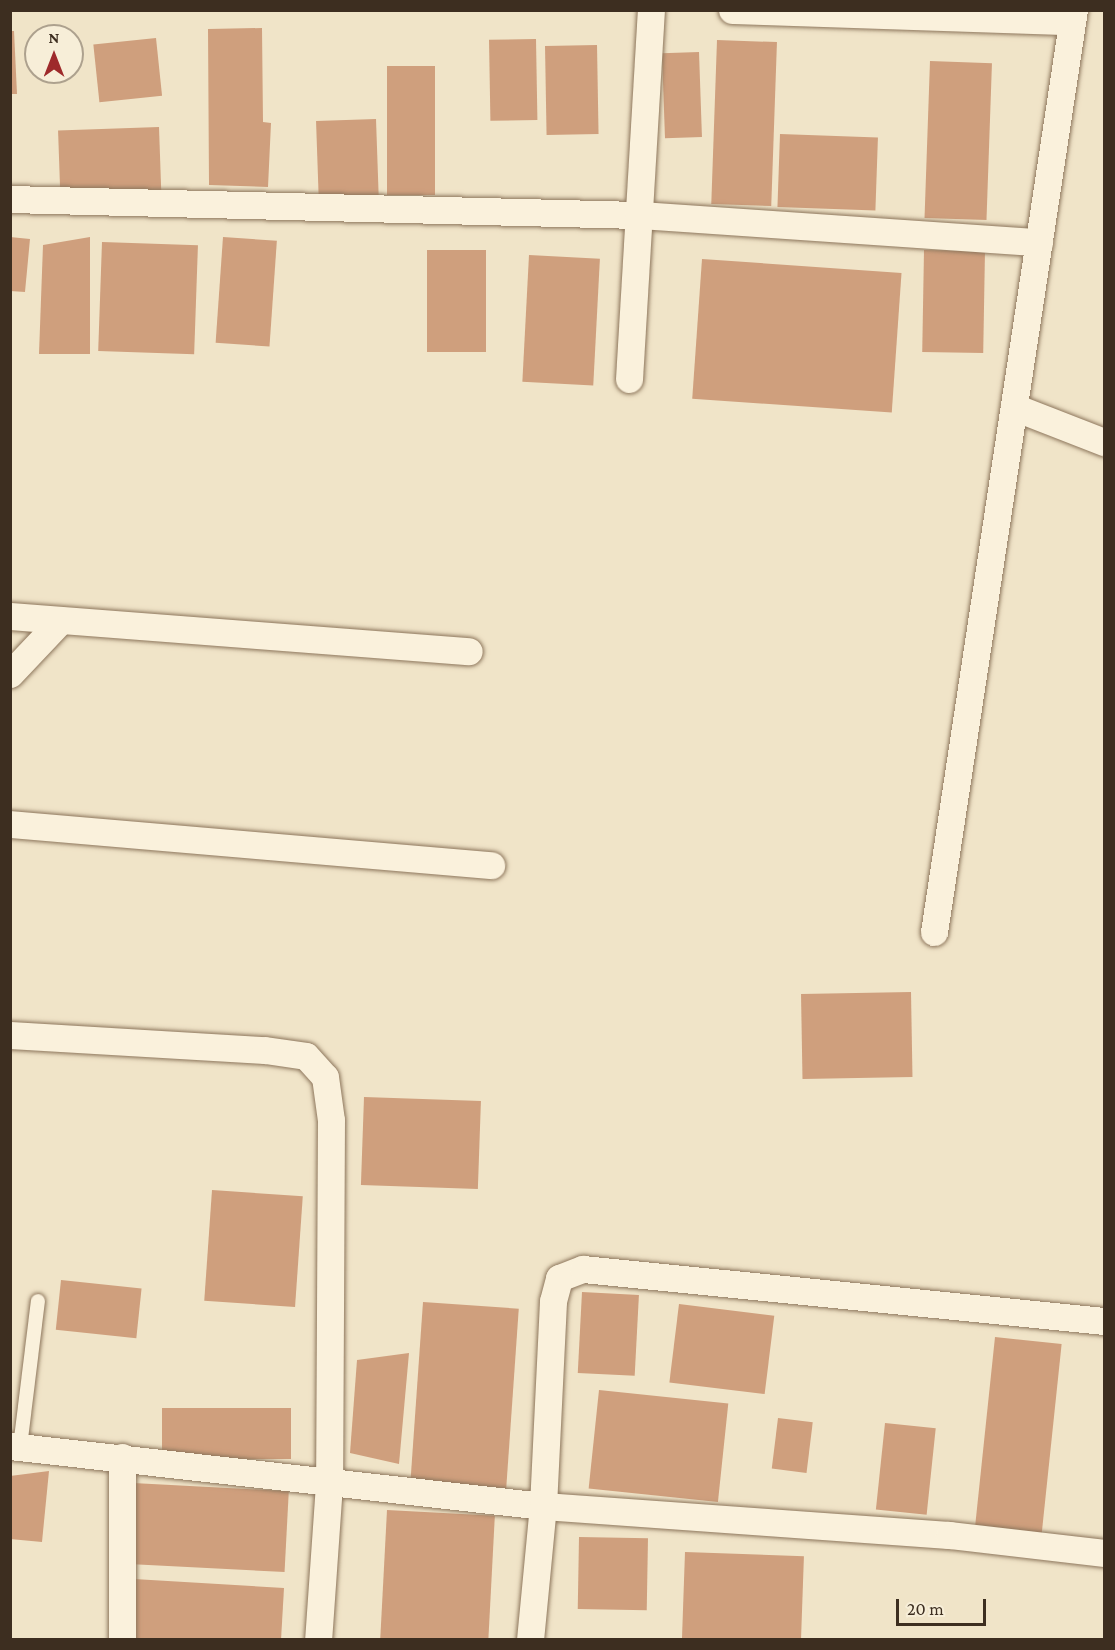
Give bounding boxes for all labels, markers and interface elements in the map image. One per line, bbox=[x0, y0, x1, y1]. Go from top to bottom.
north arrow bbox=[24, 24, 84, 84]
text: N bbox=[49, 29, 59, 46]
scale bar bbox=[899, 1587, 989, 1625]
text: 20 m bbox=[907, 1599, 944, 1619]

